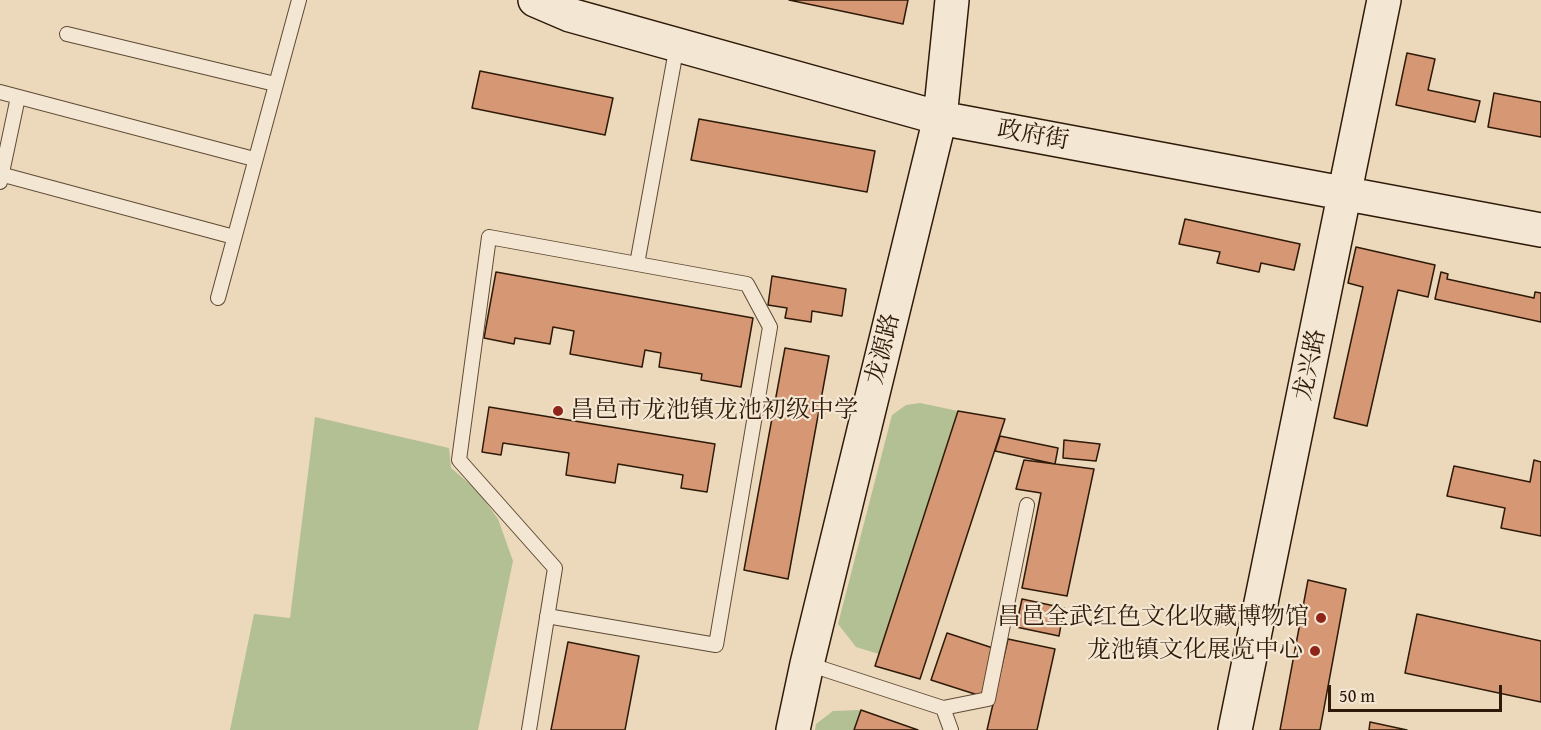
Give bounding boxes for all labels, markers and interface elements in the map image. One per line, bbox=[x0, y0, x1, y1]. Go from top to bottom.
street label: 政府街 bbox=[995, 116, 1071, 156]
street label: 龙源路 bbox=[861, 311, 907, 387]
street label: 龙兴路 bbox=[1289, 327, 1333, 403]
place label: 昌邑市龙池镇龙池初级中学 bbox=[570, 397, 858, 425]
marker: 昌邑市龙池镇龙池初级中学 bbox=[551, 404, 565, 418]
place label: 昌邑全武红色文化收藏博物馆 bbox=[997, 604, 1309, 632]
marker: 昌邑全武红色文化收藏博物馆 bbox=[1314, 611, 1328, 625]
place label: 龙池镇文化展览中心 bbox=[1087, 637, 1303, 665]
marker: 龙池镇文化展览中心 bbox=[1308, 644, 1322, 658]
scale bar bbox=[1331, 673, 1505, 711]
text: 50 m bbox=[1339, 682, 1375, 709]

